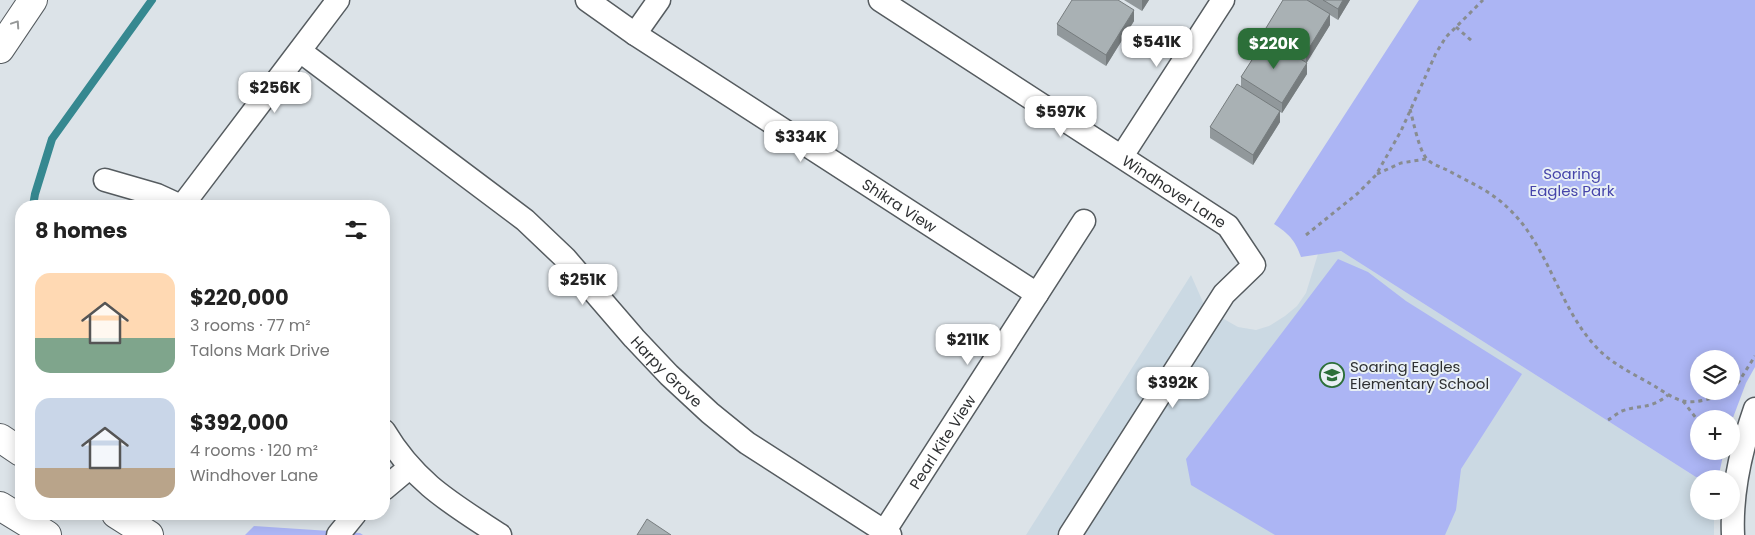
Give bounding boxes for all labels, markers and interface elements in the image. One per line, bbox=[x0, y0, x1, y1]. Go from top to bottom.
one-way arrow bbox=[10, 21, 19, 30]
pin: $541K bbox=[1122, 26, 1192, 68]
pin: $220K bbox=[1239, 28, 1309, 70]
text: $541K bbox=[1133, 30, 1181, 53]
text: $220K bbox=[1249, 32, 1299, 55]
pin: $256K bbox=[240, 72, 310, 114]
text: $256K bbox=[249, 76, 301, 99]
pin: $597K bbox=[1026, 96, 1096, 138]
text: $597K bbox=[1036, 100, 1086, 123]
pin: $334K bbox=[766, 120, 836, 163]
text: $334K bbox=[775, 125, 827, 148]
street label: Windhover Lane bbox=[1118, 150, 1231, 233]
park label: Soaring Eagles Park bbox=[1530, 163, 1615, 201]
street label: Shikra View bbox=[858, 173, 942, 237]
text: 8 homes bbox=[35, 216, 127, 245]
icon: filters bbox=[342, 216, 370, 244]
pin: $251K bbox=[548, 264, 618, 306]
text: $251K bbox=[559, 268, 607, 291]
text: $220,000 bbox=[190, 283, 289, 312]
icon: home bbox=[75, 293, 135, 353]
text: 3 rooms · 77 m² bbox=[190, 314, 310, 337]
pin: $211K bbox=[933, 324, 1003, 366]
text: $211K bbox=[947, 328, 989, 351]
street label: Harpy Grove bbox=[626, 331, 707, 412]
text: Talons Mark Drive bbox=[190, 339, 330, 362]
map controls bbox=[1690, 350, 1740, 520]
button: layers bbox=[1690, 350, 1740, 400]
place label: Soaring Eagles Elementary School bbox=[1350, 356, 1489, 394]
school or university icon: Soaring Eagles Elementary School bbox=[1319, 362, 1345, 388]
pin: $392K bbox=[1138, 366, 1208, 409]
text: $392K bbox=[1148, 371, 1198, 394]
street label: Pearl Kite View bbox=[904, 390, 981, 493]
text: $392,000 bbox=[190, 408, 289, 437]
button: + bbox=[1690, 410, 1740, 460]
icon: home bbox=[75, 418, 135, 478]
text: 4 rooms · 120 m² bbox=[190, 439, 318, 462]
text: Windhover Lane bbox=[190, 464, 318, 487]
button: − bbox=[1690, 470, 1740, 520]

